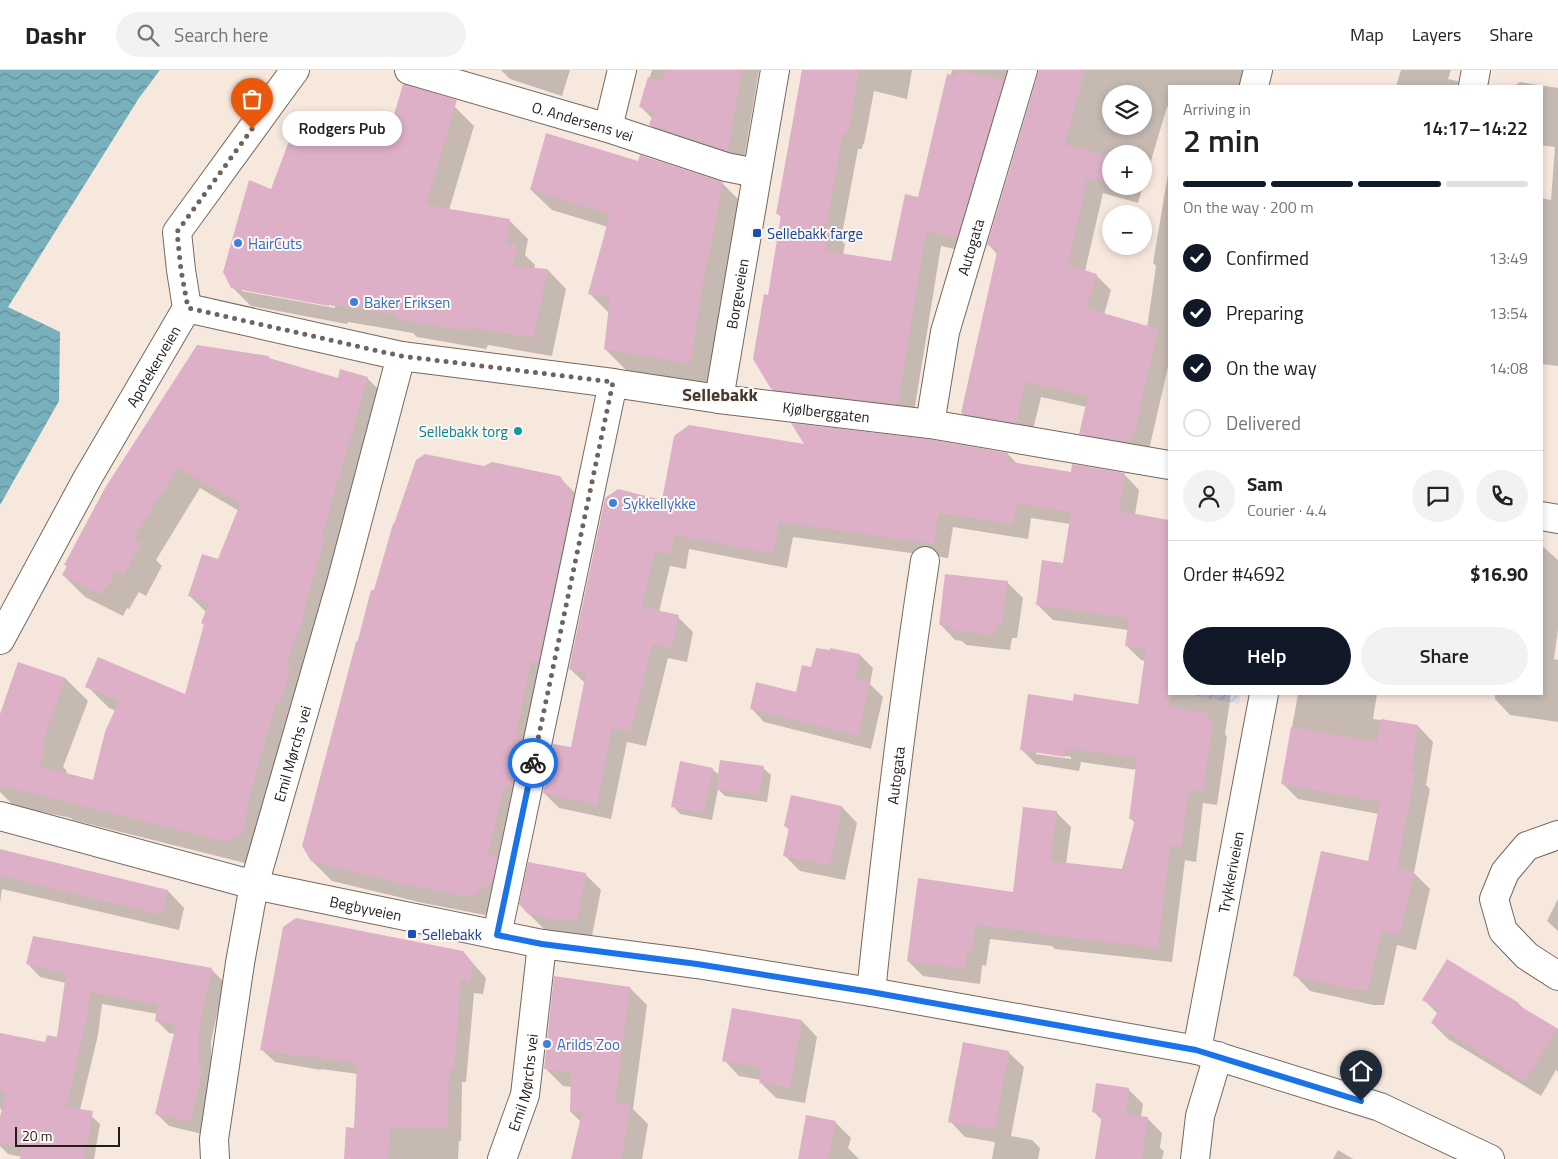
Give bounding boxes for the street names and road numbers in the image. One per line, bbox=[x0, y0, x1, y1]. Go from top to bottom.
street label: O. Andersens vei bbox=[529, 95, 636, 147]
street label: Autogata bbox=[951, 215, 990, 278]
street label: Borgeveien bbox=[720, 257, 754, 331]
street label: Apotekerveien bbox=[120, 321, 186, 411]
street label: Kjølberggaten bbox=[781, 395, 871, 428]
street label: Emil Mørchs vei bbox=[267, 703, 317, 804]
street label: Autogata bbox=[881, 745, 911, 806]
street label: Trykkeriveien bbox=[1212, 829, 1249, 915]
street label: Begbyveien bbox=[328, 889, 404, 926]
street label: Emil Mørchs vei bbox=[501, 1032, 543, 1134]

